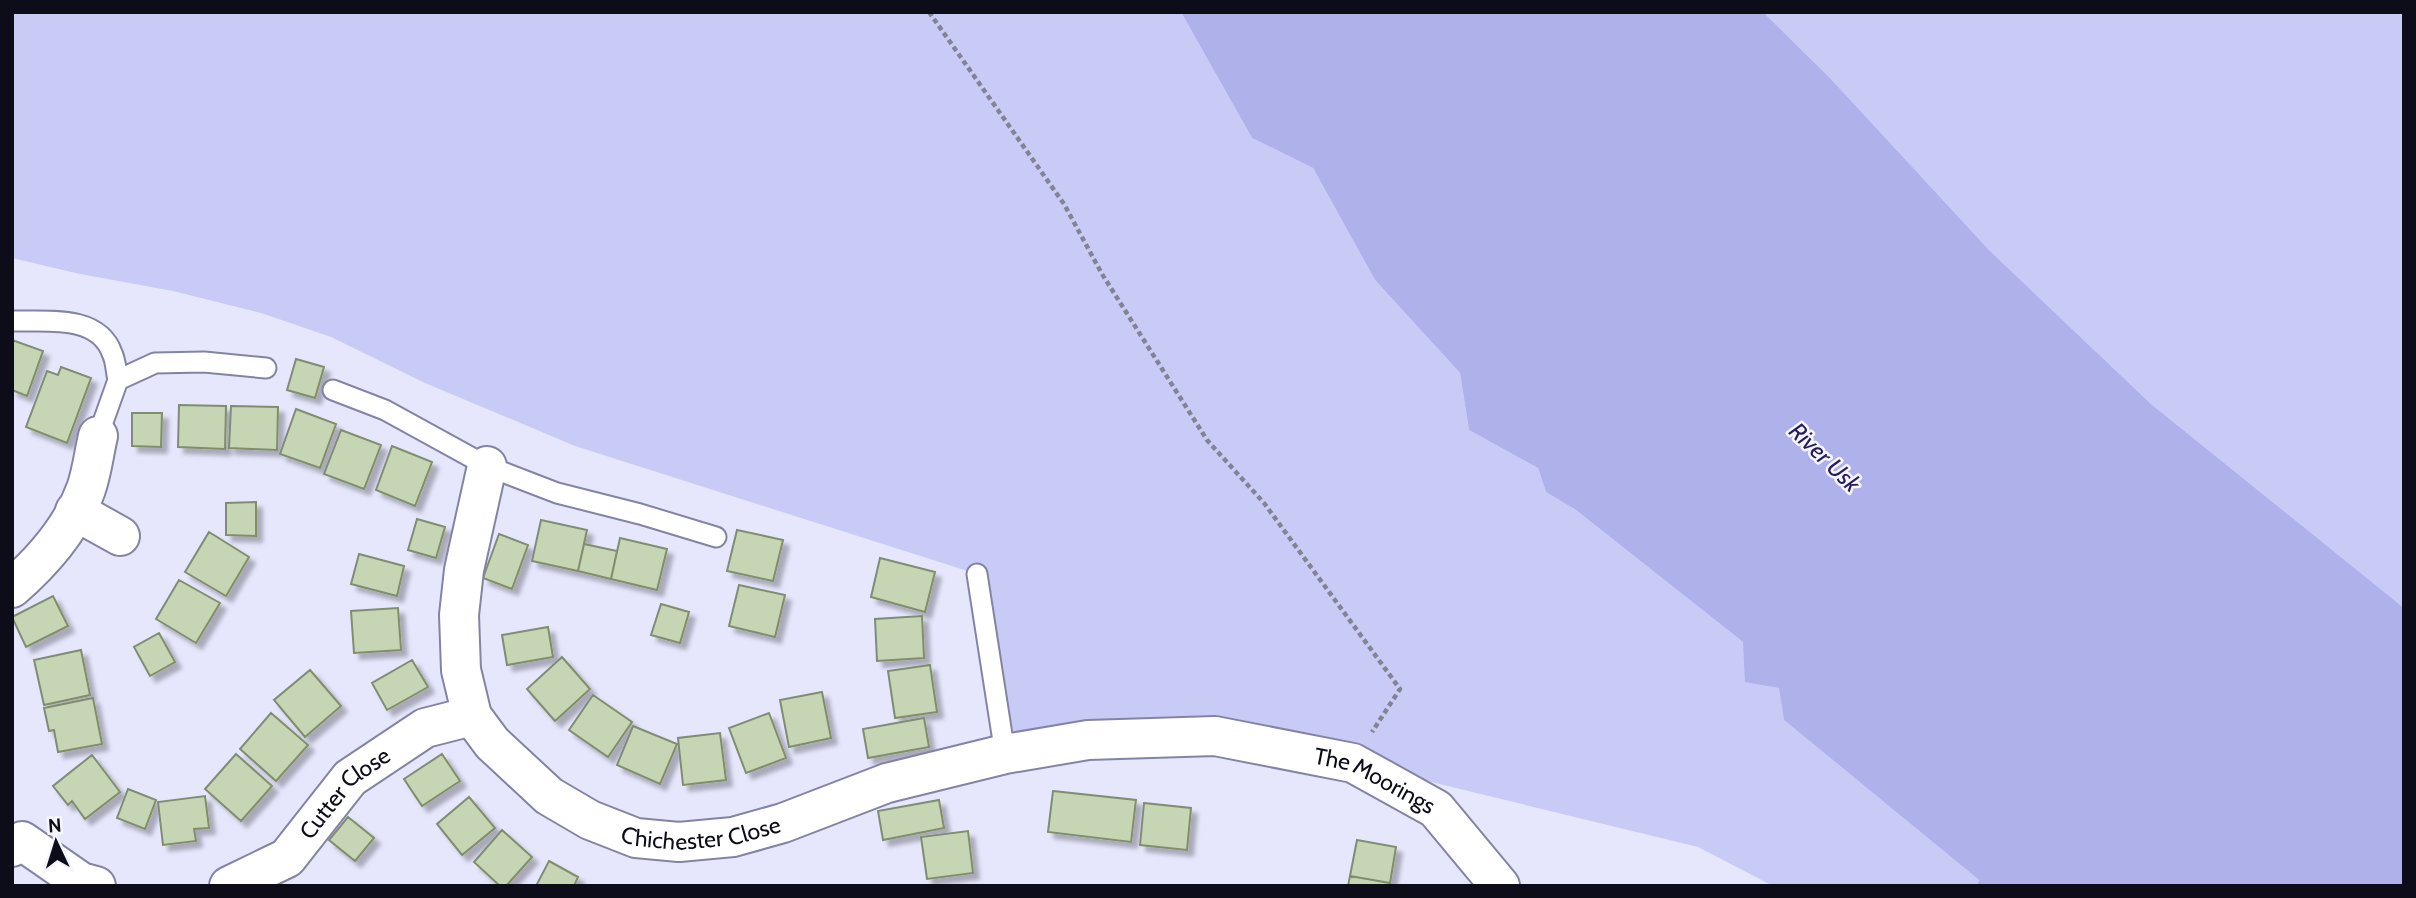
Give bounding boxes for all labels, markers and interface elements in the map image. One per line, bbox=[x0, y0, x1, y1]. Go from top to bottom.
water label: River Usk bbox=[1783, 416, 1867, 498]
street label: Cutter Close bbox=[293, 741, 396, 845]
street label: The Moorings bbox=[1312, 742, 1440, 820]
north arrow bbox=[21, 807, 91, 877]
street label: Chichester Close bbox=[617, 810, 784, 856]
text: N bbox=[47, 814, 62, 837]

